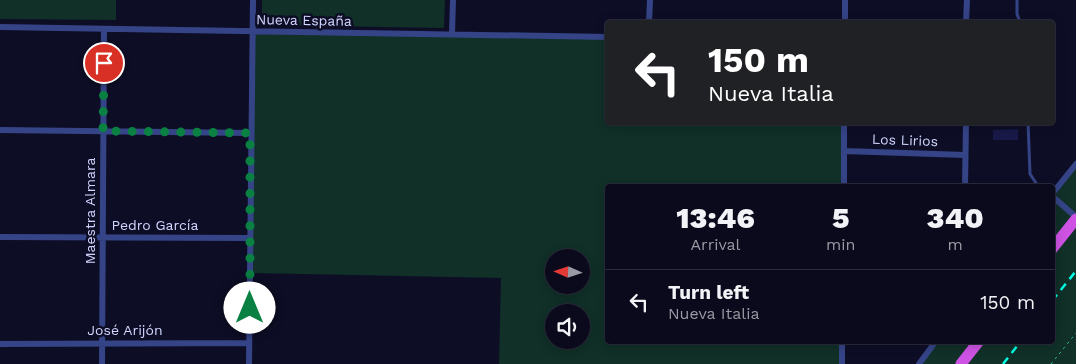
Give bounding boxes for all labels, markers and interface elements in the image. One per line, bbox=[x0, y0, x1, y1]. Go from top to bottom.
street label: Nueva España bbox=[256, 11, 352, 29]
text: 150 m bbox=[708, 39, 809, 81]
icon: left bbox=[625, 40, 690, 105]
pin bbox=[83, 42, 125, 84]
icon: arrive bbox=[90, 49, 118, 77]
text: Nueva Italia bbox=[708, 81, 834, 106]
street label: Los Lirios bbox=[872, 131, 938, 149]
street label: Maestra Almara bbox=[82, 158, 98, 264]
text: 13:46 bbox=[676, 200, 755, 235]
text: 5 bbox=[832, 200, 849, 235]
text: 340 bbox=[927, 200, 984, 235]
street label: Pedro García bbox=[112, 217, 199, 233]
text: Arrival bbox=[691, 235, 740, 254]
text: min bbox=[826, 235, 855, 254]
text: m bbox=[948, 235, 963, 254]
north arrow bbox=[545, 249, 590, 294]
map controls bbox=[545, 249, 590, 349]
position arrow bbox=[223, 281, 275, 333]
text: Turn left bbox=[668, 281, 749, 304]
icon: left bbox=[625, 288, 653, 316]
text: 150 m bbox=[980, 291, 1035, 314]
button: sound bbox=[545, 304, 590, 349]
text: Nueva Italia bbox=[668, 304, 759, 323]
street label: José Arijón bbox=[87, 322, 163, 338]

